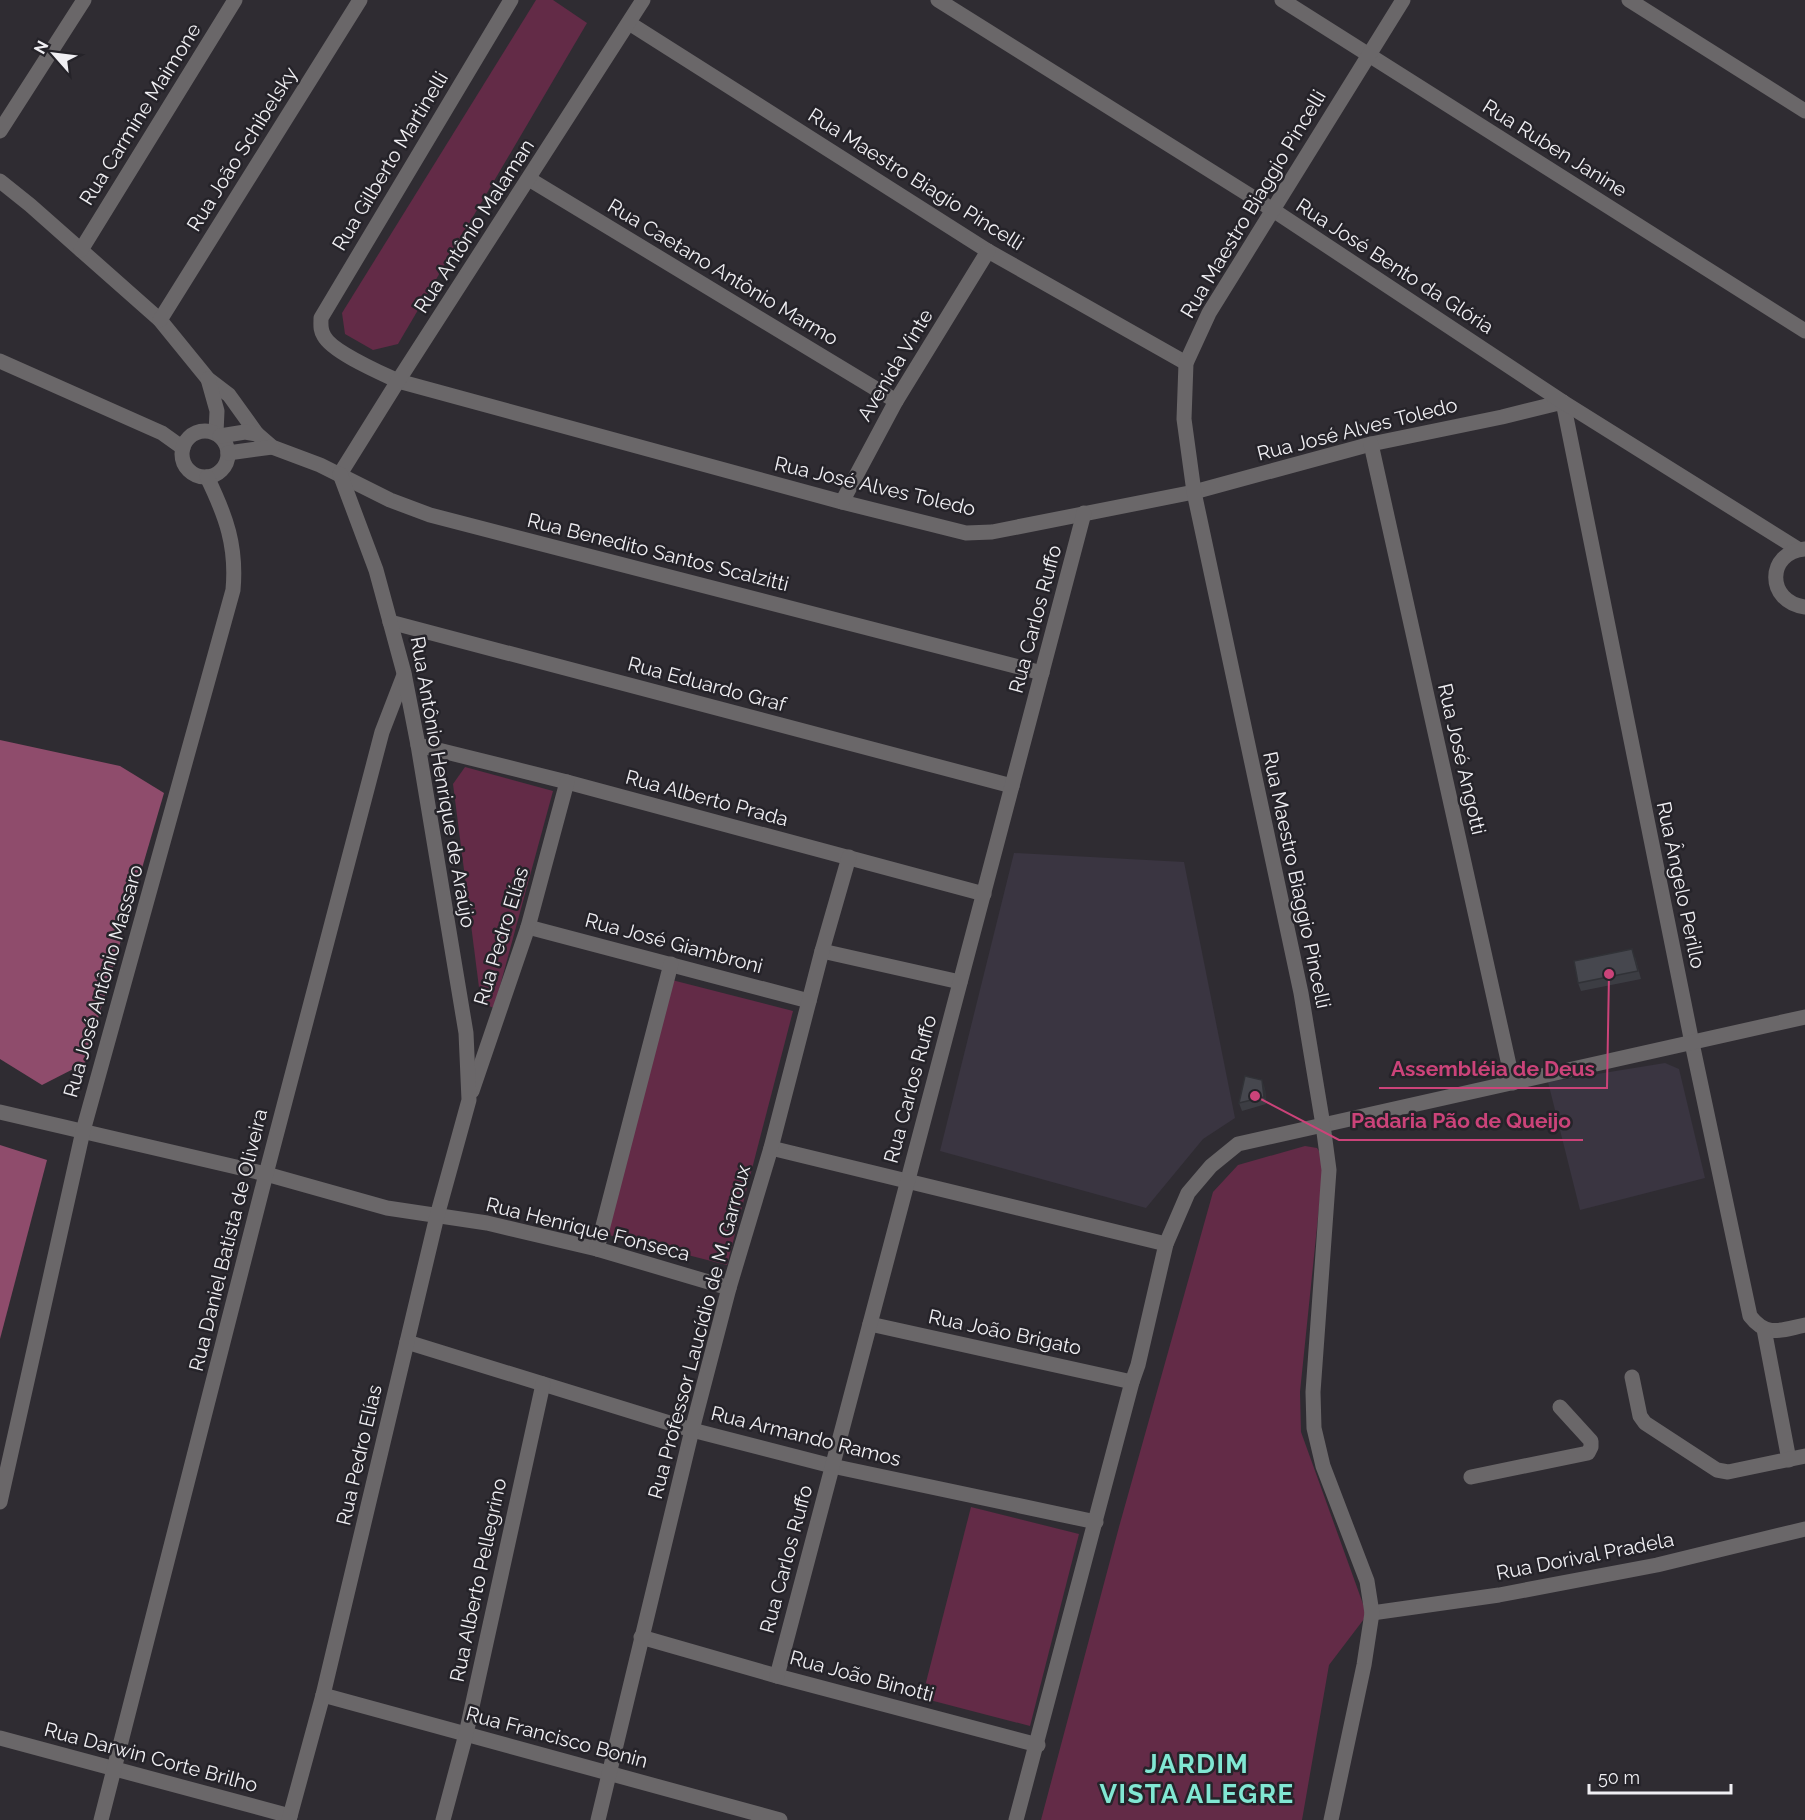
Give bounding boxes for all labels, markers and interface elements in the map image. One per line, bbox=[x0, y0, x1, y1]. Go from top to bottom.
street label: Rua Carmine Maimone bbox=[74, 18, 206, 209]
north arrow bbox=[24, 24, 84, 84]
text: N bbox=[30, 37, 52, 57]
street label: Rua João Schibelsky bbox=[182, 62, 302, 236]
street label: Rua Gilberto Martinelli bbox=[327, 67, 453, 255]
street label: Rua Maestro Biaggio Pincelli bbox=[1175, 86, 1331, 322]
street label: Rua Ruben Janine bbox=[1478, 94, 1632, 202]
street label: Rua Maestro Biagio Pincelli bbox=[804, 103, 1028, 255]
street label: Rua Antônio Malaman bbox=[409, 135, 539, 317]
street label: Rua José Bento da Glória bbox=[1292, 193, 1498, 339]
street label: Rua Caetano Antônio Marmo bbox=[603, 194, 843, 351]
street label: Avenida Vinte bbox=[852, 304, 938, 425]
street label: Rua José Alves Toledo bbox=[1254, 392, 1460, 466]
street label: Rua José Alves Toledo bbox=[772, 451, 978, 521]
street label: Rua Benedito Santos Scalzitti bbox=[525, 508, 791, 596]
street label: Rua Carlos Ruffo bbox=[1004, 542, 1066, 696]
street label: Rua Antônio Henrique de Araújo bbox=[406, 634, 480, 930]
street label: Rua Eduardo Graf bbox=[625, 651, 790, 717]
street label: Rua José Angotti bbox=[1433, 681, 1491, 837]
street label: Rua Maestro Biaggio Pincelli bbox=[1258, 749, 1336, 1011]
street label: Rua Alberto Prada bbox=[623, 765, 791, 831]
street label: Rua Ângelo Perillo bbox=[1652, 799, 1710, 971]
street label: Rua José Antônio Massaro bbox=[58, 862, 148, 1100]
street label: Rua Pedro Elías bbox=[469, 864, 533, 1008]
street label: Rua José Giambroni bbox=[583, 908, 765, 978]
street label: Rua Carlos Ruffo bbox=[879, 1012, 941, 1166]
callout: Assembléia de Deus bbox=[1379, 1049, 1607, 1088]
text: Assembléia de Deus bbox=[1391, 1056, 1595, 1081]
callout: Padaria Pão de Queijo bbox=[1339, 1101, 1583, 1140]
street label: Rua Daniel Batista de Oliveira bbox=[184, 1106, 272, 1374]
text: Padaria Pão de Queijo bbox=[1351, 1108, 1571, 1133]
street label: Rua Professor Laucídio de M. Garroux bbox=[643, 1162, 755, 1502]
street label: Rua Henrique Fonseca bbox=[484, 1192, 692, 1266]
street label: Rua João Brigato bbox=[926, 1304, 1084, 1360]
street label: Rua Pedro Elías bbox=[331, 1382, 387, 1528]
street label: Rua Armando Ramos bbox=[709, 1401, 903, 1471]
street label: Rua Alberto Pellegrino bbox=[445, 1476, 511, 1684]
street label: Rua Carlos Ruffo bbox=[755, 1482, 817, 1636]
street label: Rua Dorival Pradela bbox=[1494, 1527, 1676, 1585]
street label: Rua João Binotti bbox=[787, 1645, 937, 1707]
street label: Rua Francisco Bonin bbox=[464, 1701, 650, 1773]
street label: Rua Darwin Corte Brilho bbox=[42, 1717, 260, 1797]
district label: JARDIM VISTA ALEGRE bbox=[1099, 1749, 1295, 1809]
scale bar bbox=[1589, 1757, 1732, 1795]
text: 50 m bbox=[1598, 1767, 1640, 1788]

